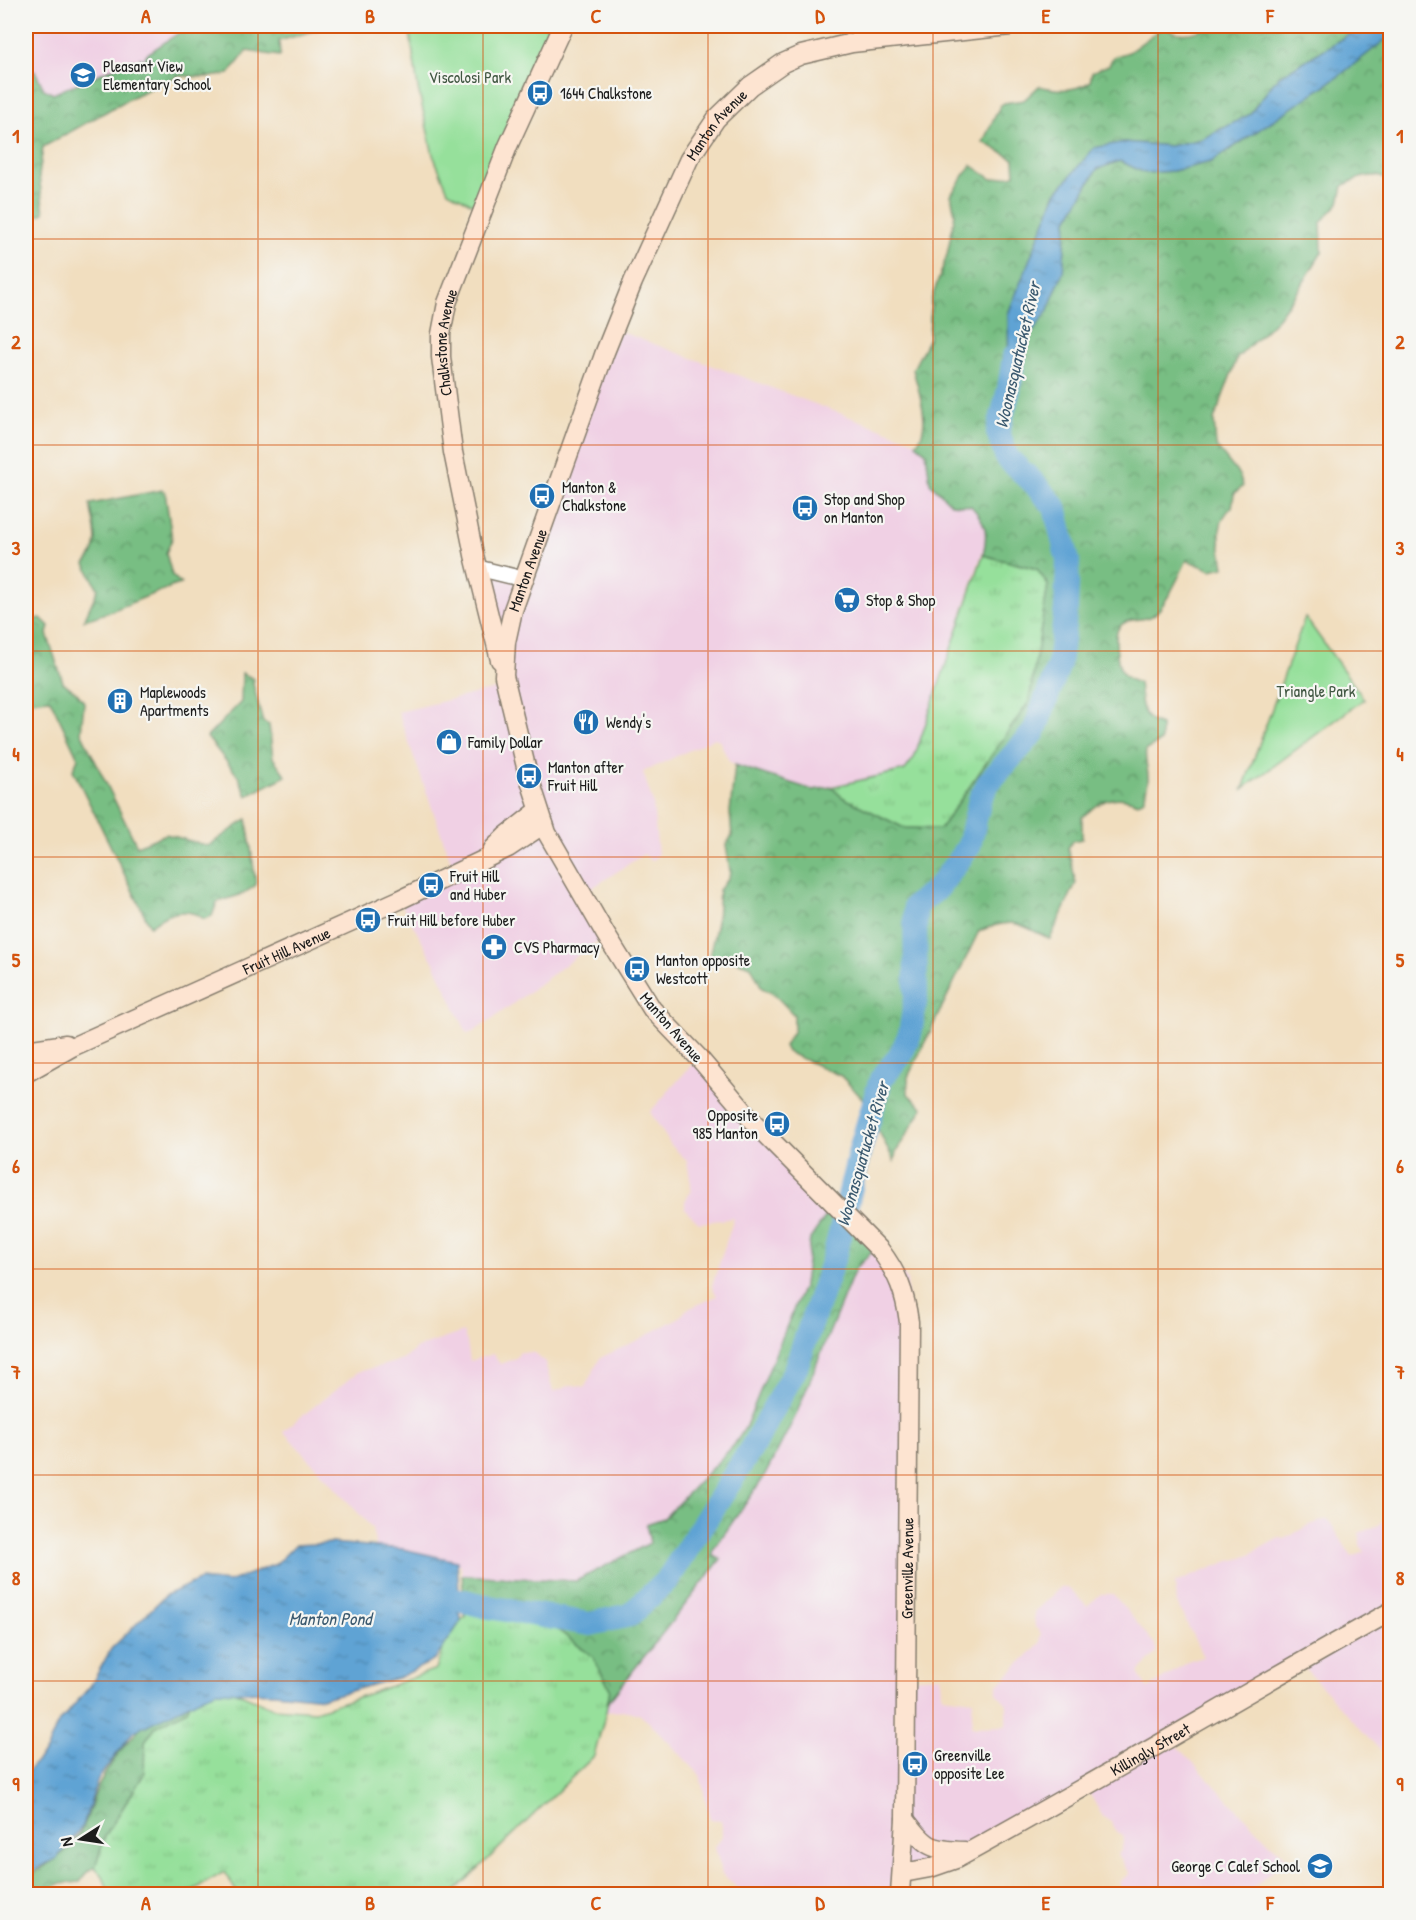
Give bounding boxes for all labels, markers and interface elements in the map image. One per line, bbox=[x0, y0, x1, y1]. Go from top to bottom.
text: A bbox=[141, 2, 151, 29]
text: B bbox=[365, 2, 375, 29]
text: C bbox=[591, 2, 602, 29]
text: D bbox=[815, 2, 825, 29]
text: E bbox=[1042, 2, 1051, 29]
text: F bbox=[1265, 2, 1275, 29]
place label: Pleasant View Elementary School bbox=[103, 55, 212, 95]
school or university icon: Pleasant View Elementary School bbox=[68, 60, 98, 90]
park label: Viscolosi Park bbox=[429, 66, 511, 88]
bus stop icon: 1644 Chalkstone bbox=[525, 78, 555, 108]
place label: 1644 Chalkstone bbox=[560, 82, 653, 104]
street label: Manton Avenue bbox=[680, 83, 752, 164]
text: 1 bbox=[12, 122, 20, 149]
text: 1 bbox=[1396, 122, 1404, 149]
water label: Woonasquatucket River bbox=[989, 277, 1047, 430]
street label: Chalkstone Avenue bbox=[430, 285, 463, 397]
text: 2 bbox=[11, 328, 21, 355]
text: 2 bbox=[1395, 328, 1405, 355]
place label: Manton & Chalkstone bbox=[562, 476, 627, 516]
bus stop icon: Manton & Chalkstone bbox=[527, 481, 557, 511]
place label: Stop and Shop on Manton bbox=[824, 488, 905, 528]
bus stop icon: Stop and Shop on Manton bbox=[790, 493, 820, 523]
street label: Manton Avenue bbox=[502, 525, 552, 614]
text: 3 bbox=[12, 534, 21, 561]
text: 3 bbox=[1396, 534, 1405, 561]
supermarket icon: Stop & Shop bbox=[832, 585, 862, 615]
place label: Stop & Shop bbox=[866, 589, 935, 611]
park label: Triangle Park bbox=[1277, 680, 1356, 702]
place label: Maplewoods Apartments bbox=[140, 681, 209, 721]
building icon: Maplewoods Apartments bbox=[105, 686, 135, 716]
restaurant icon: Wendy's bbox=[571, 707, 601, 737]
place label: Wendy's bbox=[606, 711, 651, 733]
shop icon: Family Dollar bbox=[434, 727, 464, 757]
place label: Family Dollar bbox=[467, 731, 543, 753]
text: 4 bbox=[12, 740, 20, 767]
text: 4 bbox=[1396, 740, 1404, 767]
place label: Manton after Fruit Hill bbox=[547, 756, 624, 796]
bus stop icon: Manton after Fruit Hill bbox=[514, 761, 544, 791]
place label: Fruit Hill and Huber bbox=[449, 865, 506, 905]
bus stop icon: Fruit Hill and Huber bbox=[416, 870, 446, 900]
bus stop icon: Fruit Hill before Huber bbox=[353, 905, 383, 935]
place label: Fruit Hill before Huber bbox=[387, 909, 515, 931]
street label: Fruit Hill Avenue bbox=[238, 921, 334, 980]
pharmacy icon: CVS Pharmacy bbox=[479, 932, 509, 962]
place label: CVS Pharmacy bbox=[514, 936, 600, 958]
text: 5 bbox=[12, 946, 21, 973]
text: 5 bbox=[1396, 946, 1405, 973]
place label: Manton opposite Westcott bbox=[656, 949, 751, 989]
bus stop icon: Manton opposite Westcott bbox=[622, 954, 652, 984]
street label: Manton Avenue bbox=[635, 987, 709, 1067]
water label: Woonasquatucket River bbox=[830, 1077, 896, 1229]
place label: Opposite 985 Manton bbox=[693, 1104, 759, 1144]
bus stop icon: Opposite 985 Manton bbox=[762, 1109, 792, 1139]
text: 6 bbox=[12, 1152, 20, 1179]
text: 6 bbox=[1396, 1152, 1404, 1179]
text: 7 bbox=[10, 1358, 21, 1385]
text: 7 bbox=[1394, 1358, 1405, 1385]
street label: Greenville Avenue bbox=[896, 1517, 918, 1619]
text: 8 bbox=[12, 1564, 21, 1591]
text: 8 bbox=[1396, 1564, 1405, 1591]
water label: Manton Pond bbox=[289, 1606, 374, 1631]
street label: Killingly Street bbox=[1106, 1717, 1195, 1781]
place label: Greenville opposite Lee bbox=[934, 1744, 1005, 1784]
bus stop icon: Greenville opposite Lee bbox=[900, 1749, 930, 1779]
text: 9 bbox=[12, 1770, 20, 1797]
text: 9 bbox=[1396, 1770, 1404, 1797]
north arrow bbox=[51, 1809, 111, 1869]
text: N bbox=[55, 1835, 78, 1849]
school or university icon: George C Calef School bbox=[1305, 1851, 1335, 1881]
place label: George C Calef School bbox=[1171, 1855, 1301, 1877]
text: A bbox=[141, 1889, 151, 1916]
text: B bbox=[365, 1889, 375, 1916]
text: C bbox=[591, 1889, 602, 1916]
text: D bbox=[815, 1889, 825, 1916]
text: E bbox=[1042, 1889, 1051, 1916]
text: F bbox=[1265, 1889, 1275, 1916]

